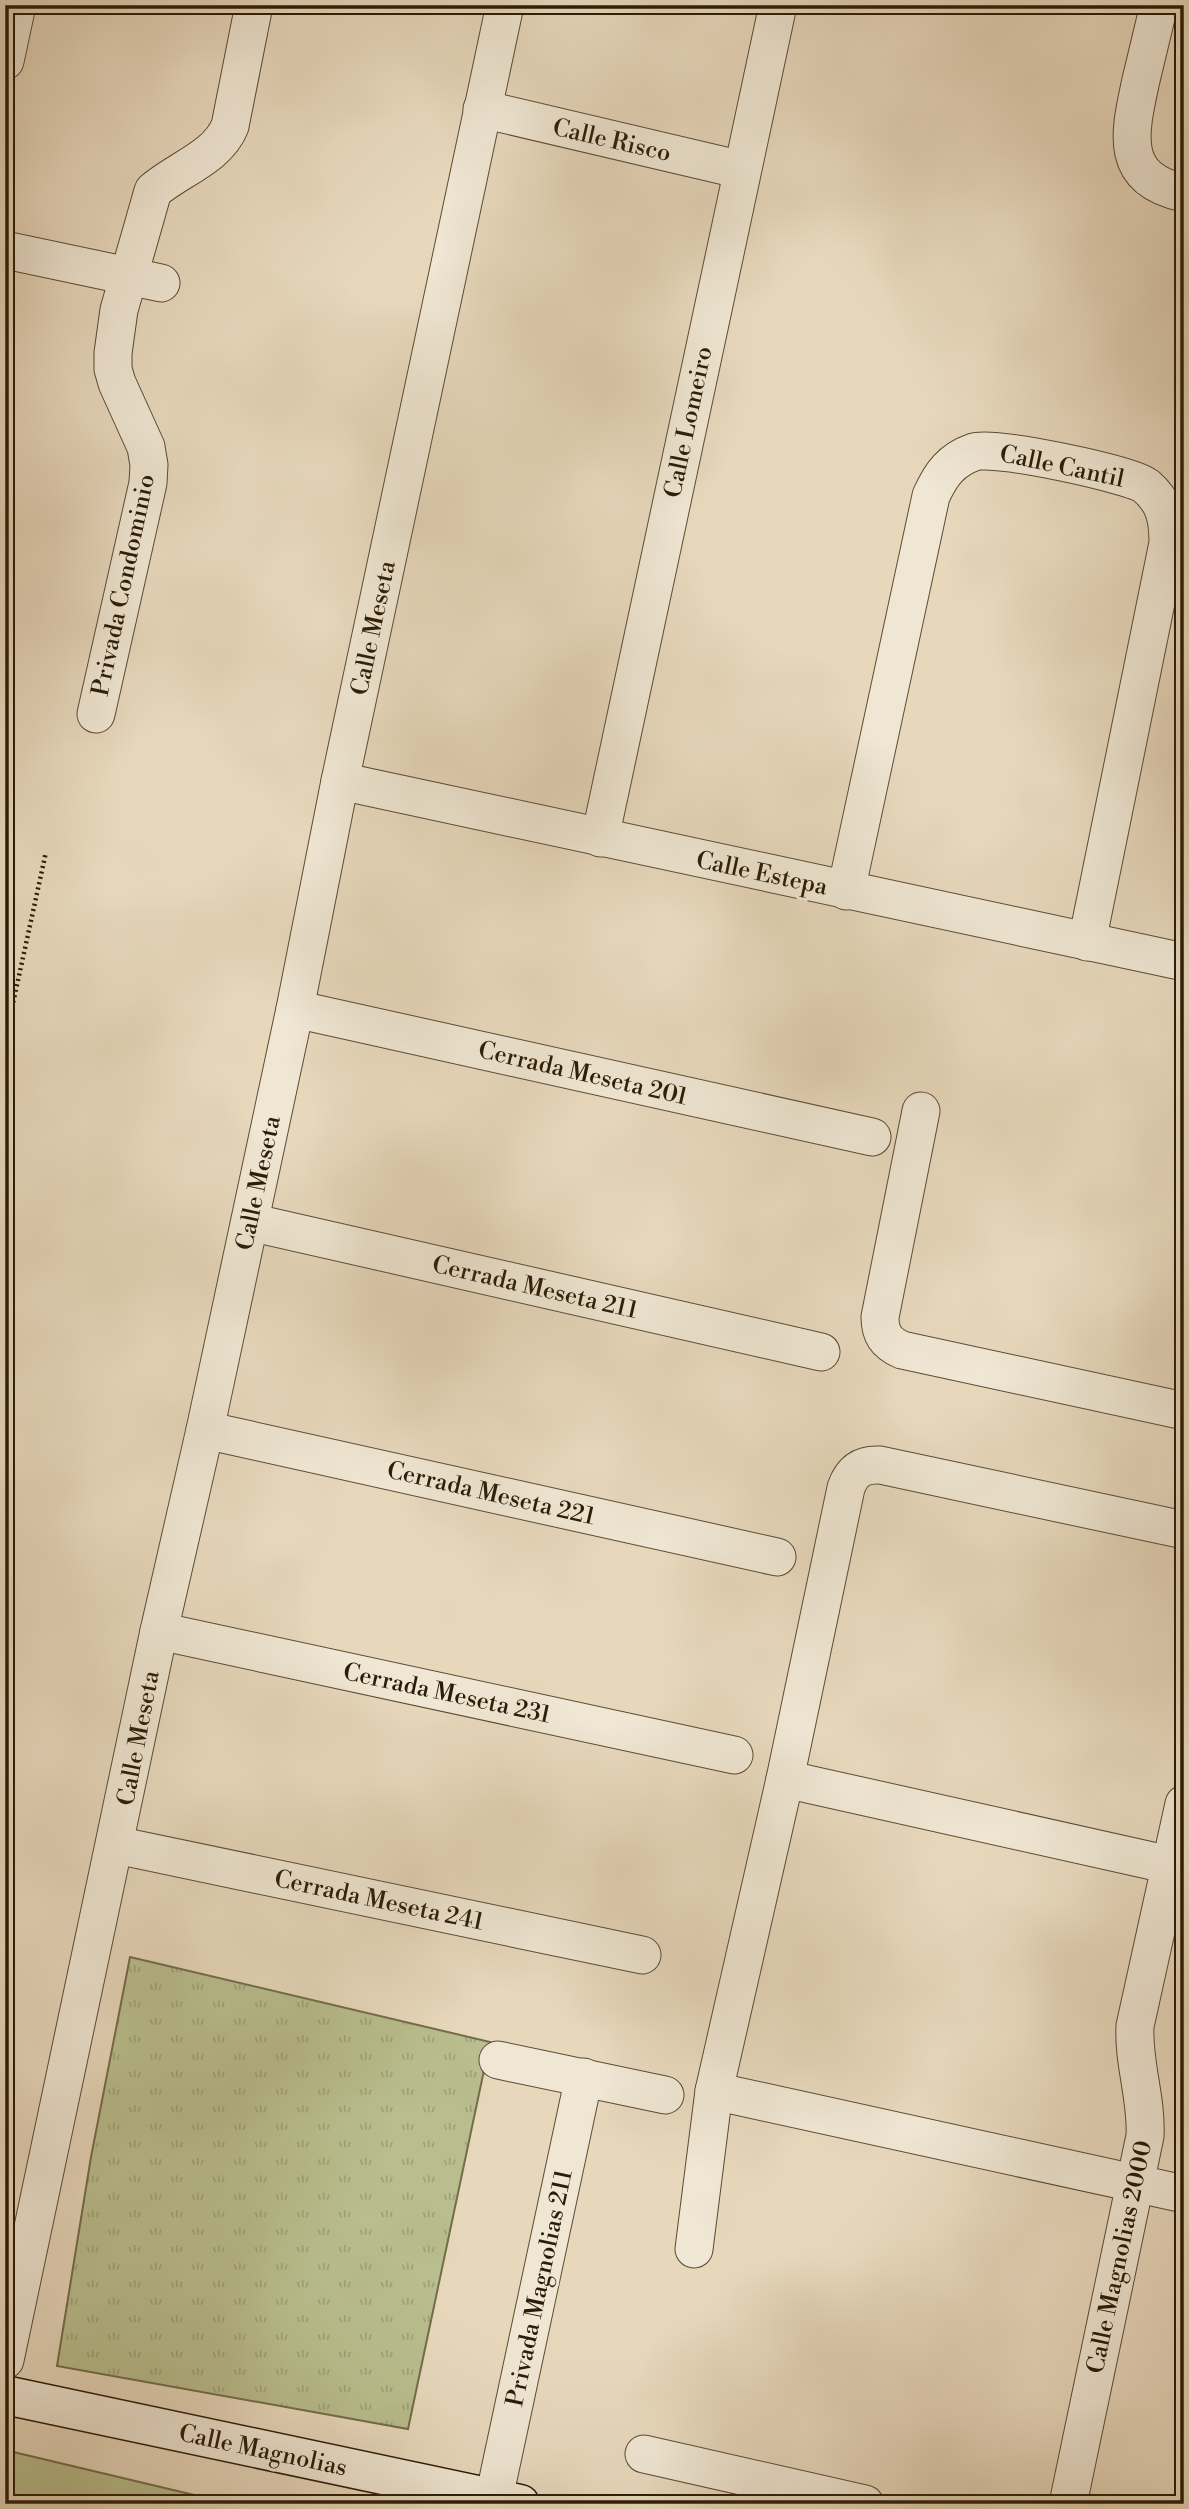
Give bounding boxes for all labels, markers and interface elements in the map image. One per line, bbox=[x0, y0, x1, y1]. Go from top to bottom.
street label: Calle Risco bbox=[550, 113, 674, 169]
street label: Calle Lomeiro bbox=[658, 344, 720, 501]
street label: Calle Cantil bbox=[997, 439, 1127, 495]
street label: Privada Condominio bbox=[86, 472, 162, 699]
street label: Calle Meseta bbox=[345, 557, 403, 698]
street label: Calle Estepa bbox=[693, 845, 831, 903]
street label: Cerrada Meseta 201 bbox=[475, 1035, 691, 1113]
street label: Calle Meseta bbox=[230, 1112, 288, 1253]
street label: Cerrada Meseta 211 bbox=[429, 1250, 641, 1326]
street label: Cerrada Meseta 221 bbox=[384, 1455, 598, 1533]
street label: Cerrada Meseta 231 bbox=[340, 1657, 554, 1731]
street label: Calle Meseta bbox=[111, 1667, 167, 1808]
street label: Cerrada Meseta 241 bbox=[271, 1864, 487, 1938]
street label: Calle Magnolias 2000 bbox=[1081, 2138, 1159, 2376]
street label: Privada Magnolias 211 bbox=[500, 2166, 580, 2409]
street label: Calle Magnolias bbox=[176, 2419, 350, 2483]

